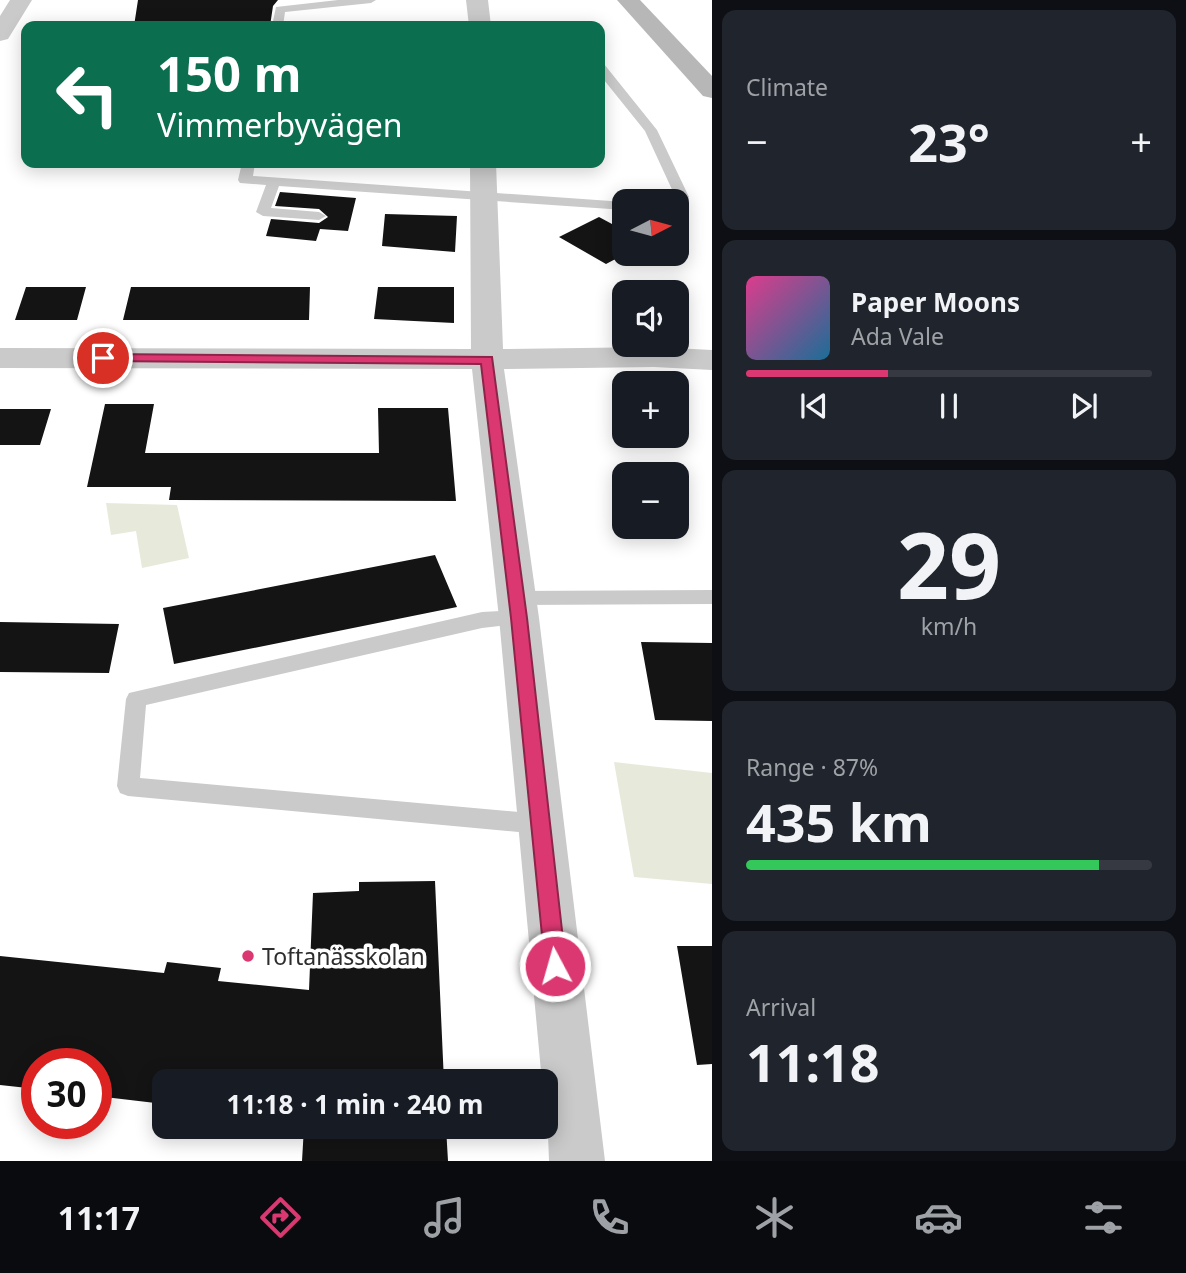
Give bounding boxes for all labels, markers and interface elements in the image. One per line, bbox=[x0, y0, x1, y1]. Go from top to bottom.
text: 150 m bbox=[157, 40, 302, 106]
icon: left bbox=[42, 49, 133, 140]
text: Climate bbox=[746, 71, 828, 103]
text: Vimmerbyvägen bbox=[157, 103, 403, 146]
text: 23° bbox=[908, 106, 990, 177]
text: − bbox=[746, 115, 768, 167]
text: + bbox=[1130, 115, 1152, 167]
north arrow bbox=[612, 189, 690, 266]
map controls bbox=[612, 189, 689, 539]
button: sound bbox=[612, 280, 689, 357]
text: Paper Moons bbox=[851, 284, 1020, 320]
text: Ada Vale bbox=[851, 320, 944, 352]
pin bbox=[73, 328, 133, 388]
icon: arrive bbox=[84, 339, 122, 377]
button: + bbox=[612, 371, 689, 448]
icon: previous bbox=[795, 387, 833, 425]
icon: pause bbox=[930, 387, 968, 425]
icon: next bbox=[1065, 387, 1103, 425]
button: − bbox=[612, 462, 689, 539]
text: 29 bbox=[897, 502, 1001, 626]
text: km/h bbox=[921, 610, 977, 642]
text: Range · 87% bbox=[746, 751, 878, 783]
text: 435 km bbox=[746, 786, 932, 857]
position arrow bbox=[518, 929, 592, 1003]
place label: Toftanässkolan bbox=[262, 940, 425, 972]
marker: Toftanässkolan bbox=[240, 948, 256, 964]
text: Arrival bbox=[746, 991, 816, 1023]
text: 11:18 bbox=[746, 1026, 880, 1097]
speed limit sign: 30 bbox=[21, 1048, 112, 1139]
text: 11:18 · 1 min · 240 m bbox=[227, 1086, 483, 1122]
icon: directions bbox=[256, 1193, 305, 1242]
icon: music bbox=[420, 1193, 469, 1242]
icon: phone bbox=[585, 1193, 634, 1242]
icon: climate bbox=[750, 1193, 799, 1242]
icon: car bbox=[914, 1193, 963, 1242]
icon: filters bbox=[1079, 1193, 1128, 1242]
text: 11:17 bbox=[58, 1196, 140, 1239]

